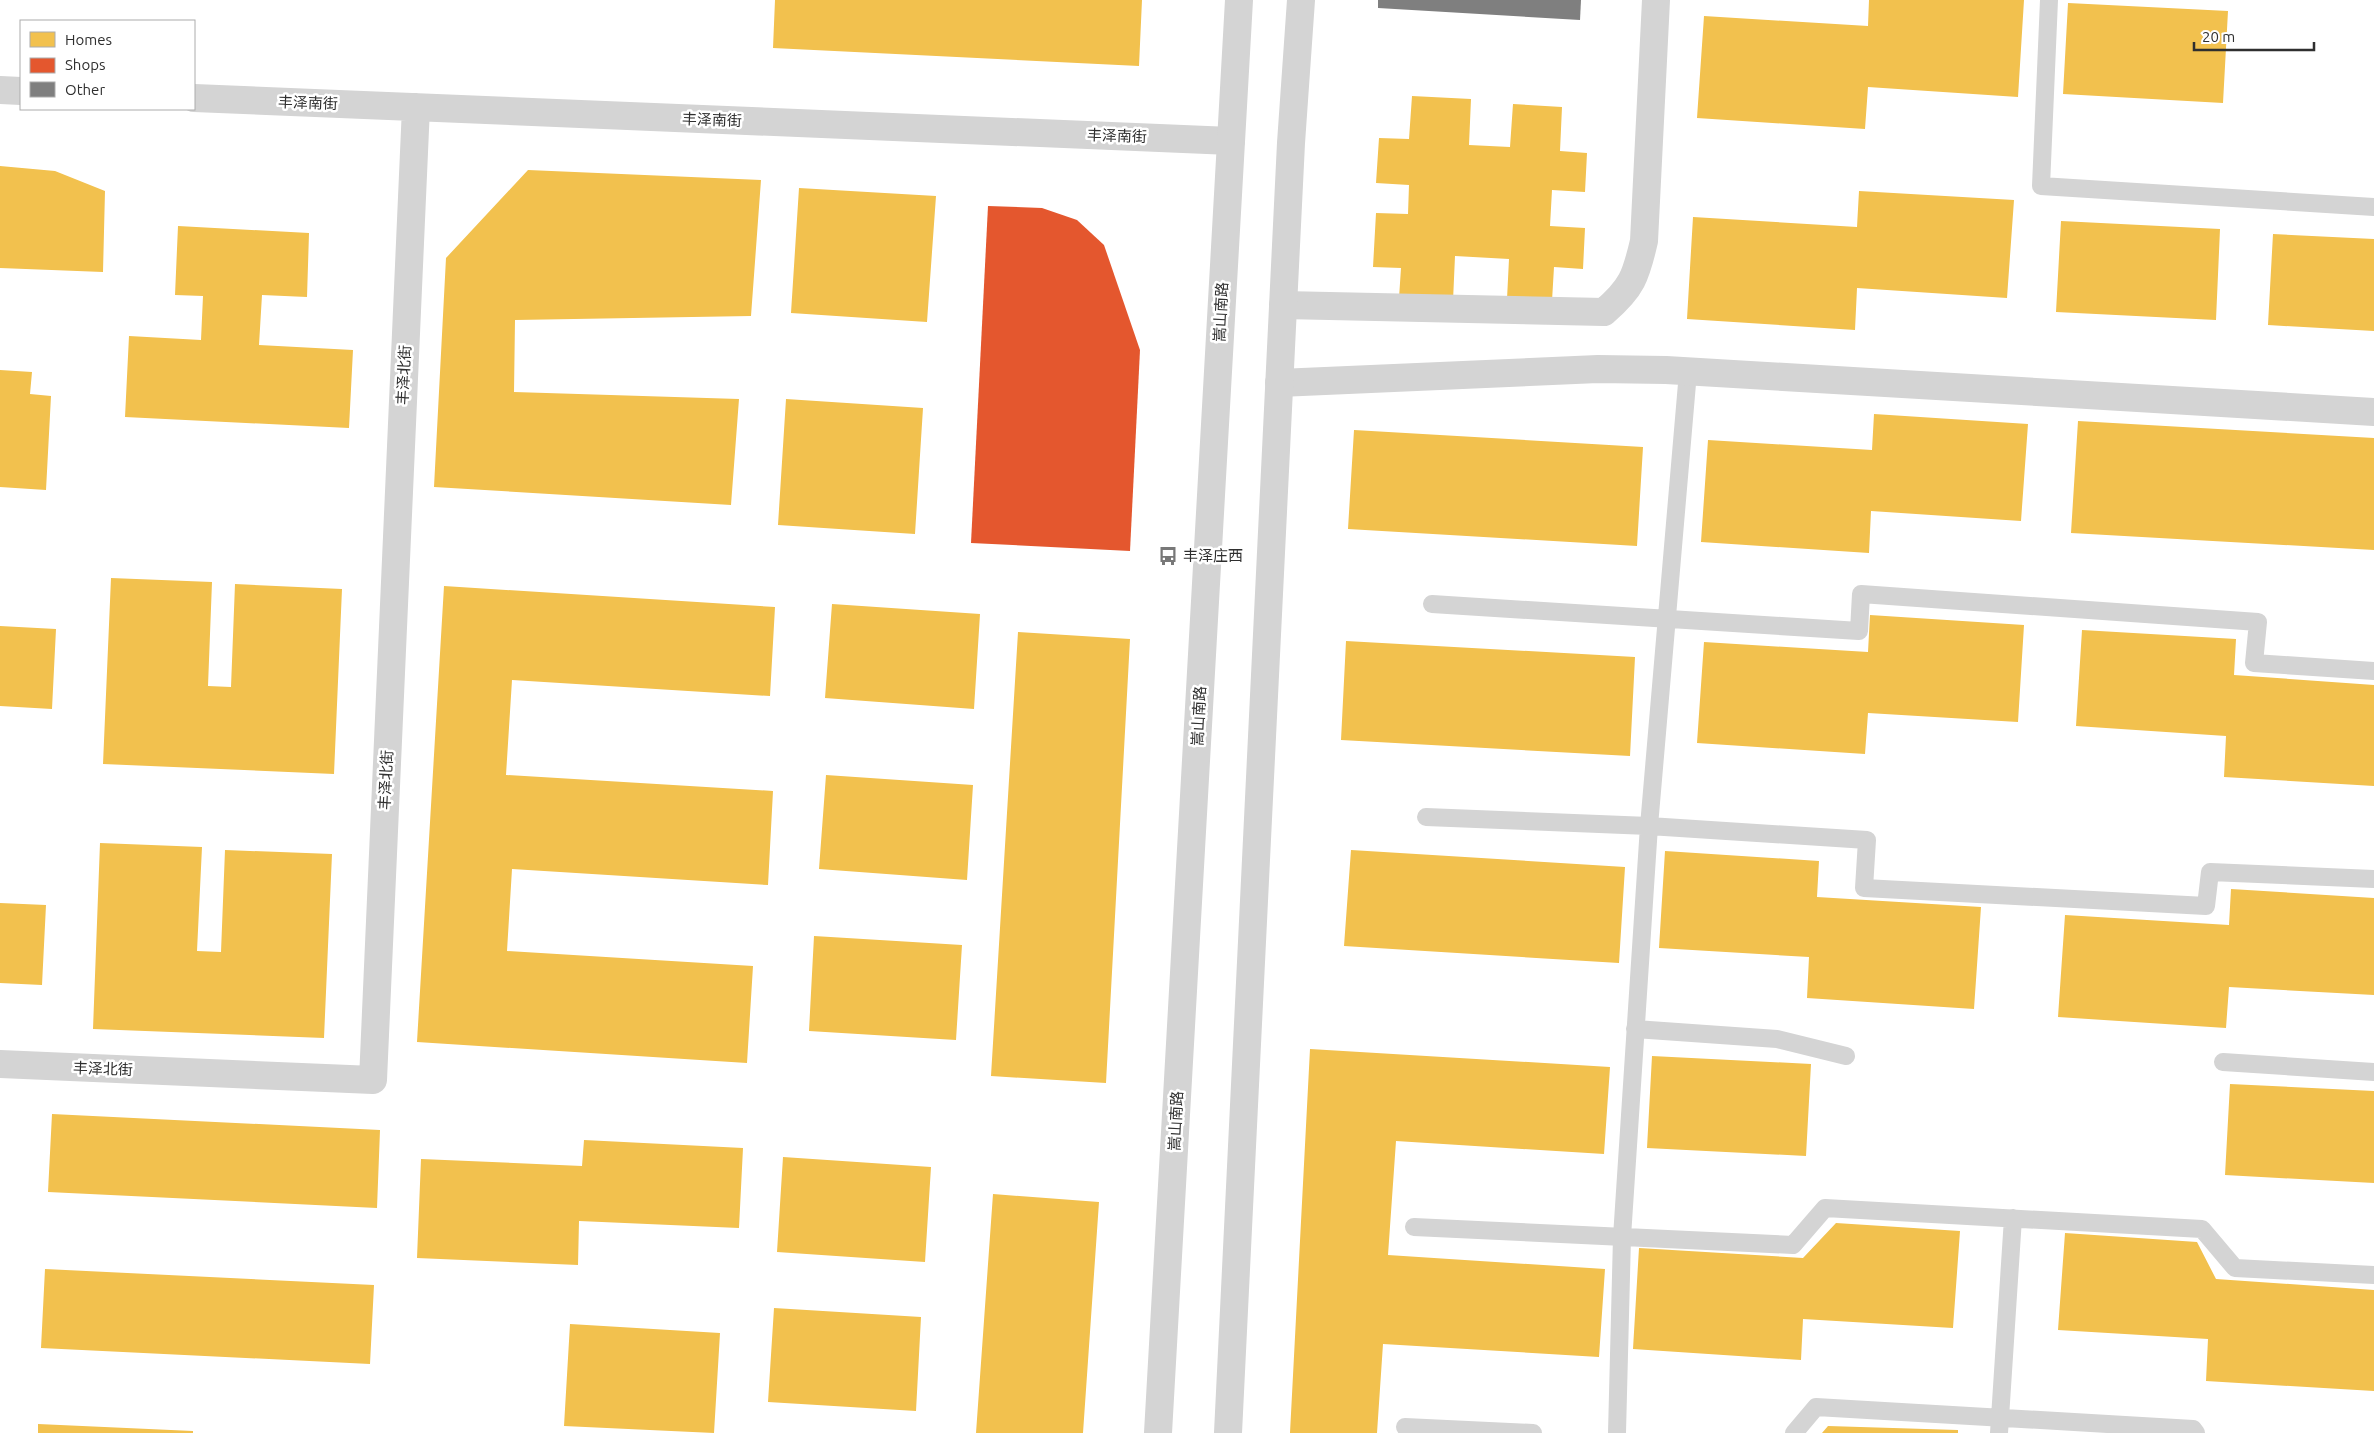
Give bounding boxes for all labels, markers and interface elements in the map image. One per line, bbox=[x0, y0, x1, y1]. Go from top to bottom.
legend bbox=[20, 20, 195, 110]
scale bar bbox=[2194, 20, 2314, 52]
text: 20 m bbox=[2202, 28, 2235, 45]
text: Homes bbox=[65, 31, 112, 48]
text: Shops bbox=[65, 56, 106, 73]
text: Other bbox=[65, 81, 105, 98]
street label: 丰泽南街 bbox=[278, 93, 338, 112]
street label: 丰泽南街 bbox=[682, 110, 742, 129]
street label: 丰泽南街 bbox=[1087, 126, 1147, 145]
street label: 嵩山南路 bbox=[1210, 282, 1231, 342]
street label: 丰泽北街 bbox=[393, 345, 414, 405]
bus stop icon: 丰泽庄西 bbox=[1157, 545, 1179, 567]
place label: 丰泽庄西 bbox=[1183, 547, 1243, 564]
street label: 嵩山南路 bbox=[1188, 686, 1209, 746]
street label: 丰泽北街 bbox=[375, 750, 396, 810]
street label: 丰泽北街 bbox=[73, 1059, 133, 1078]
street label: 嵩山南路 bbox=[1165, 1091, 1186, 1151]

